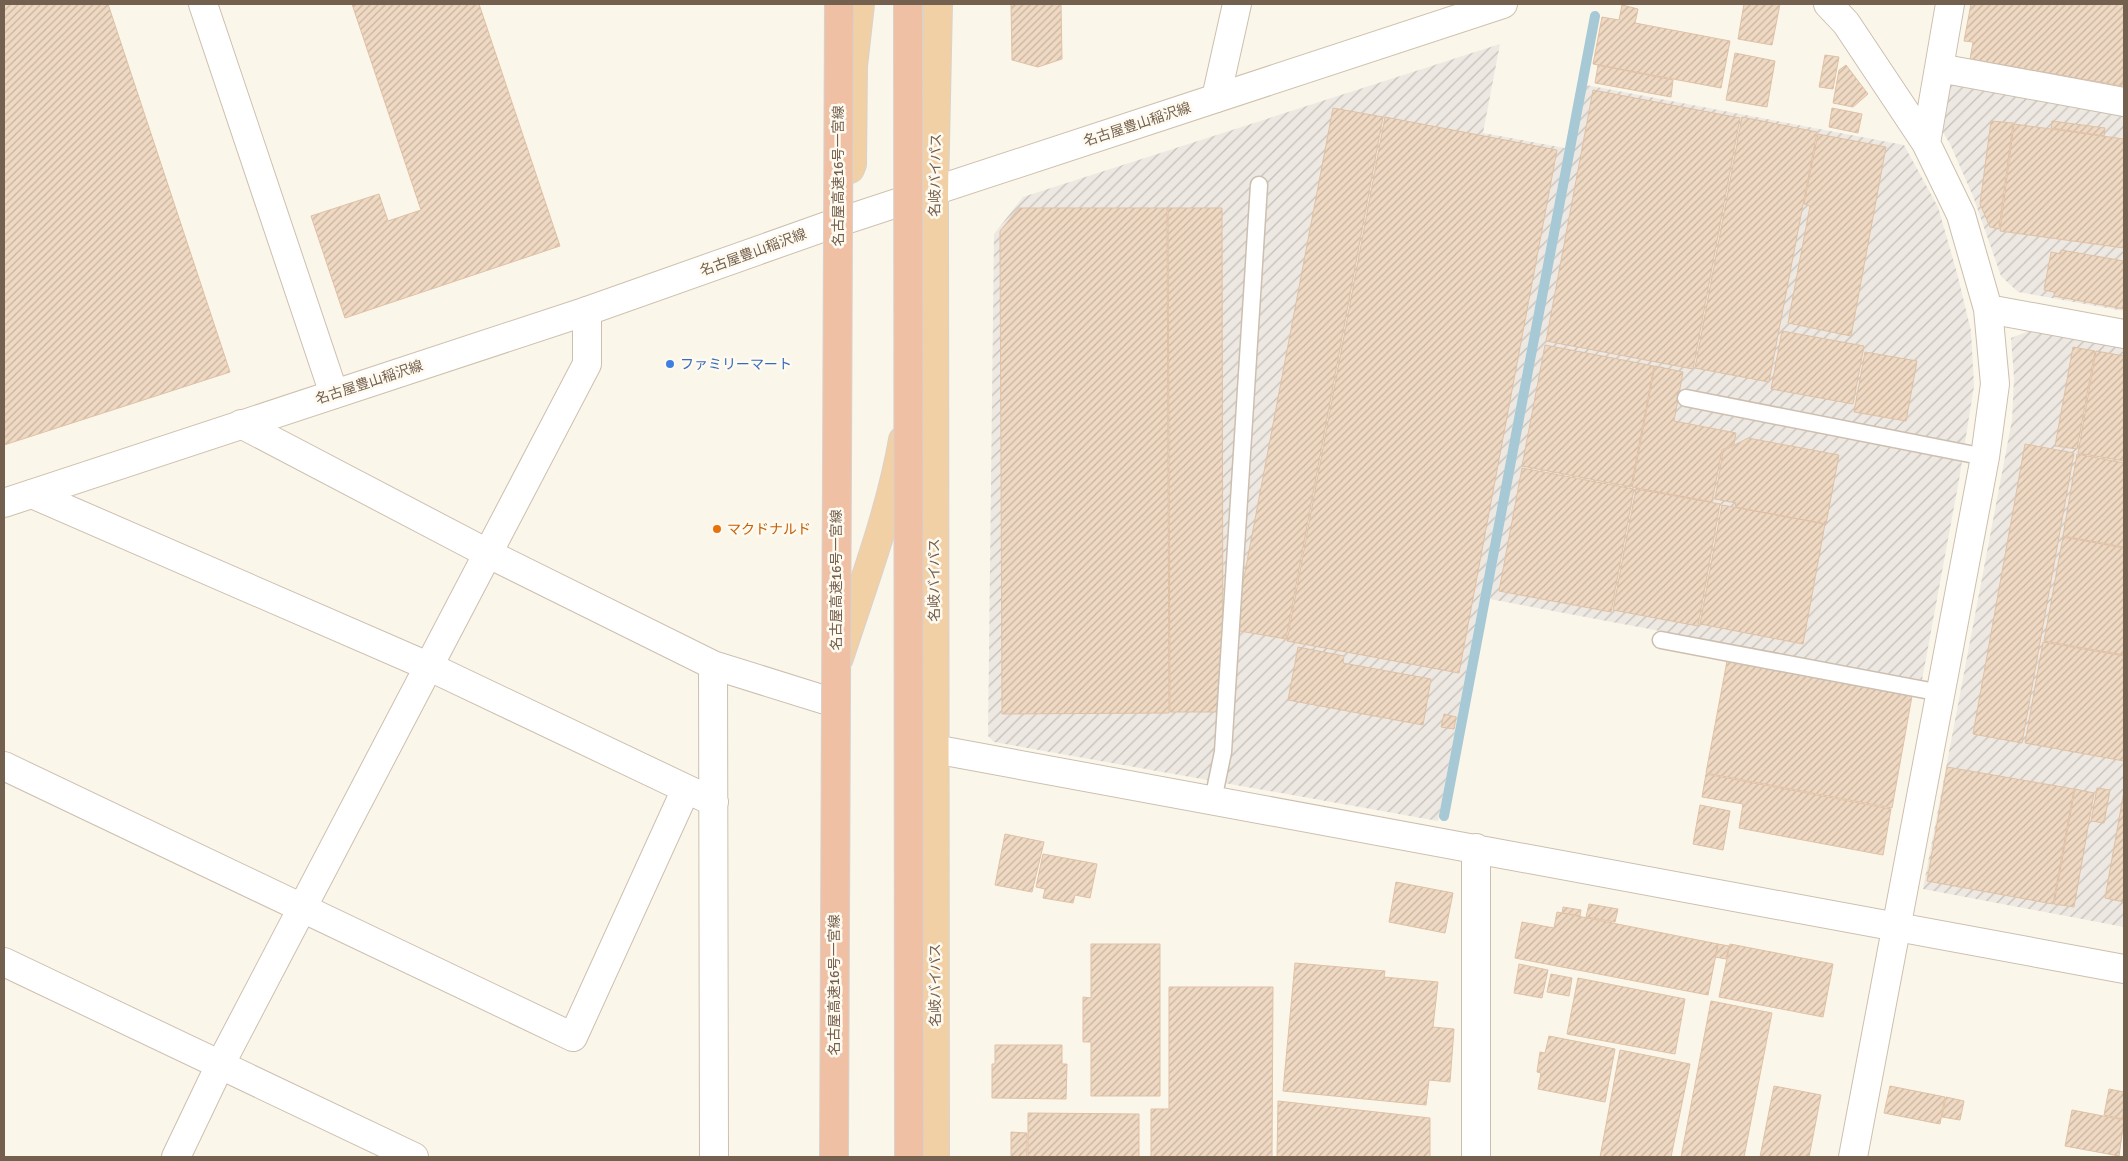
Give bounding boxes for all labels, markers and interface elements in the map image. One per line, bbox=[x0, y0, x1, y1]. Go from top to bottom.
street label: 名古屋豊山稲沢線 bbox=[1081, 99, 1193, 150]
street label: 名古屋高速16号一宮線 bbox=[830, 105, 847, 247]
street label: 名岐バイパス bbox=[926, 133, 945, 217]
street label: 名古屋豊山稲沢線 bbox=[698, 225, 809, 280]
place label: ファミリーマート bbox=[680, 356, 792, 373]
street label: 名古屋豊山稲沢線 bbox=[313, 357, 425, 408]
marker: ファミリーマート bbox=[664, 358, 676, 370]
street label: 名古屋高速16号一宮線 bbox=[828, 509, 845, 651]
place label: マクドナルド bbox=[727, 521, 811, 538]
marker: マクドナルド bbox=[711, 523, 723, 535]
street label: 名岐バイパス bbox=[926, 538, 943, 622]
street label: 名古屋高速16号一宮線 bbox=[826, 914, 843, 1056]
street label: 名岐バイパス bbox=[927, 943, 944, 1027]

